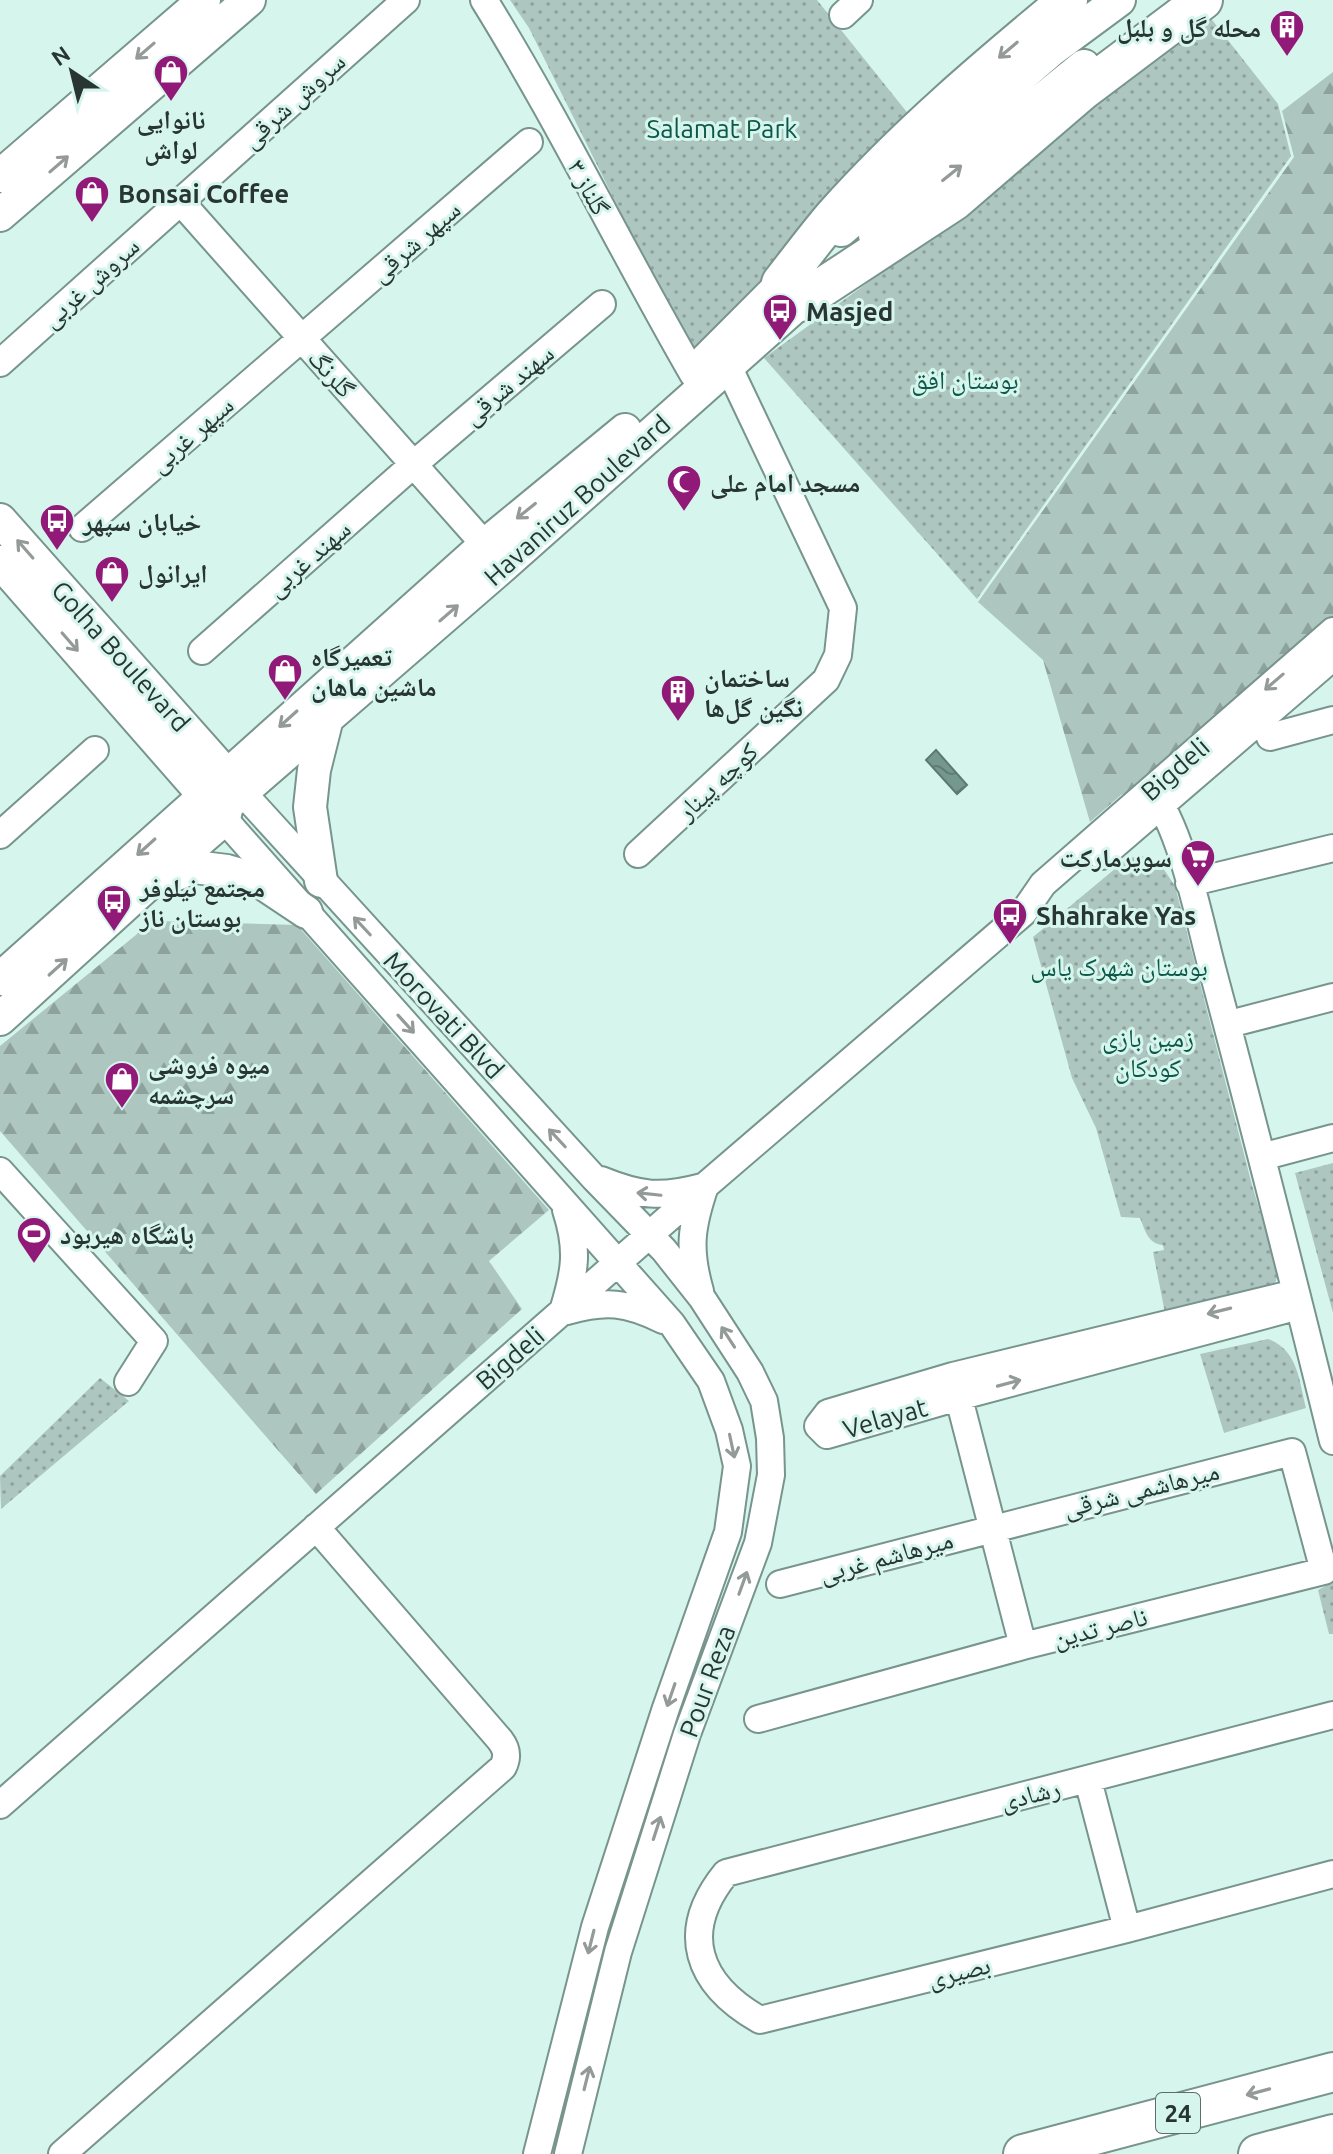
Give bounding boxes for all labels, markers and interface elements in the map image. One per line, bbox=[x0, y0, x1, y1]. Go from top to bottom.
building icon: محله گل و بلبل bbox=[1268, 8, 1306, 58]
place label: محله گل و بلبل bbox=[1117, 13, 1261, 44]
north arrow bbox=[32, 32, 112, 112]
text: N bbox=[46, 40, 74, 70]
one-way arrow bbox=[998, 41, 1019, 59]
one-way arrow bbox=[135, 42, 156, 60]
street label: سروش شرقی bbox=[236, 46, 352, 155]
shop icon: نانوایی لواش bbox=[152, 53, 190, 103]
place label: نانوایی لواش bbox=[137, 105, 205, 166]
park label: Salamat Park bbox=[647, 114, 797, 143]
street label: گلناز ۳ bbox=[562, 154, 616, 220]
one-way arrow bbox=[48, 156, 69, 174]
one-way arrow bbox=[941, 164, 962, 181]
shop icon: Bonsai Coffee bbox=[73, 174, 111, 224]
place label: Bonsai Coffee bbox=[118, 179, 289, 208]
street label: سپهر شرقی bbox=[364, 194, 467, 289]
street label: سروش غربی bbox=[35, 231, 146, 335]
bus stop icon: Masjed bbox=[761, 292, 799, 342]
place label: Masjed bbox=[806, 297, 893, 326]
street label: سهند شرقی bbox=[457, 338, 560, 432]
street label: گلرنگ bbox=[302, 343, 361, 404]
park label: بوستان افق bbox=[911, 365, 1019, 396]
street label: سپهر غربی bbox=[143, 390, 240, 480]
street label: Havaniruz Boulevard bbox=[478, 409, 676, 591]
mosque icon: مسجد امام علی bbox=[665, 463, 703, 513]
place label: مسجد امام علی bbox=[710, 468, 860, 501]
bus stop icon: خیابان سپهر bbox=[38, 502, 76, 552]
one-way arrow bbox=[515, 502, 536, 520]
place label: خیابان سپهر bbox=[82, 507, 201, 538]
street label: سهند غربی bbox=[260, 514, 357, 604]
one-way arrow bbox=[16, 539, 34, 559]
shop icon: ایرانول bbox=[93, 554, 131, 604]
place label: ایرانول bbox=[138, 559, 208, 590]
street label: Golha Boulevard bbox=[46, 575, 196, 737]
one-way arrow bbox=[438, 604, 458, 622]
one-way arrow bbox=[61, 631, 79, 652]
place label: تعمیرگاه ماشین ماهان bbox=[311, 642, 436, 703]
shop icon: تعمیرگاه ماشین ماهان bbox=[266, 652, 304, 702]
place label: ساختمان نگین گل‌ها bbox=[704, 663, 803, 724]
building icon: ساختمان نگین گل‌ها bbox=[659, 673, 697, 723]
one-way arrow bbox=[1265, 673, 1285, 691]
one-way arrow bbox=[278, 710, 298, 728]
street label: Bigdeli bbox=[1135, 732, 1215, 806]
street label: کوچه پینار bbox=[670, 736, 765, 828]
one-way arrow bbox=[137, 838, 157, 856]
supermarket icon: سوپرمارکت bbox=[1179, 838, 1217, 888]
place label: سوپرمارکت bbox=[1060, 843, 1172, 874]
place label: مجتمع نیلوفر بوستان ناز bbox=[139, 873, 265, 934]
bus stop icon: مجتمع نیلوفر بوستان ناز bbox=[95, 883, 133, 933]
bus stop icon: Shahrake Yas bbox=[991, 896, 1029, 946]
place label: Shahrake Yas bbox=[1036, 901, 1196, 930]
one-way arrow bbox=[354, 916, 372, 936]
street label: Morovati Blvd bbox=[378, 946, 510, 1084]
park label: بوستان شهرک یاس bbox=[1030, 952, 1208, 983]
one-way arrow bbox=[47, 958, 67, 976]
one-way arrow bbox=[396, 1014, 414, 1034]
park label: زمین بازی کودکان bbox=[1102, 1023, 1194, 1084]
place label: میوه فروشی سرچشمه bbox=[148, 1050, 270, 1110]
shop icon: میوه فروشی سرچشمه bbox=[103, 1060, 141, 1110]
one-way arrow bbox=[548, 1128, 566, 1148]
one-way arrow bbox=[636, 1186, 663, 1201]
sports icon: باشگاه هیربود bbox=[15, 1215, 53, 1265]
place label: باشگاه هیربود bbox=[60, 1220, 194, 1249]
one-way arrow bbox=[1207, 1304, 1233, 1319]
street label: Bigdeli bbox=[470, 1321, 550, 1395]
one-way arrow bbox=[719, 1326, 735, 1349]
one-way arrow bbox=[996, 1375, 1022, 1390]
street label: Velayat bbox=[840, 1392, 930, 1444]
one-way arrow bbox=[725, 1432, 740, 1458]
street label: میرهاشمی شرقی bbox=[1060, 1456, 1222, 1524]
street label: میرهاشم غربی bbox=[816, 1524, 957, 1591]
one-way arrow bbox=[737, 1571, 751, 1596]
street label: ناصر تدین bbox=[1050, 1601, 1151, 1655]
street label: Pour Reza bbox=[673, 1621, 741, 1741]
one-way arrow bbox=[662, 1682, 677, 1707]
street label: رشادی bbox=[997, 1773, 1063, 1817]
one-way arrow bbox=[650, 1816, 665, 1842]
one-way arrow bbox=[583, 1929, 598, 1955]
street label: بصیری bbox=[925, 1949, 994, 1995]
one-way arrow bbox=[580, 2066, 595, 2092]
one-way arrow bbox=[1245, 2085, 1271, 2100]
road number: 24 bbox=[1156, 2093, 1200, 2133]

